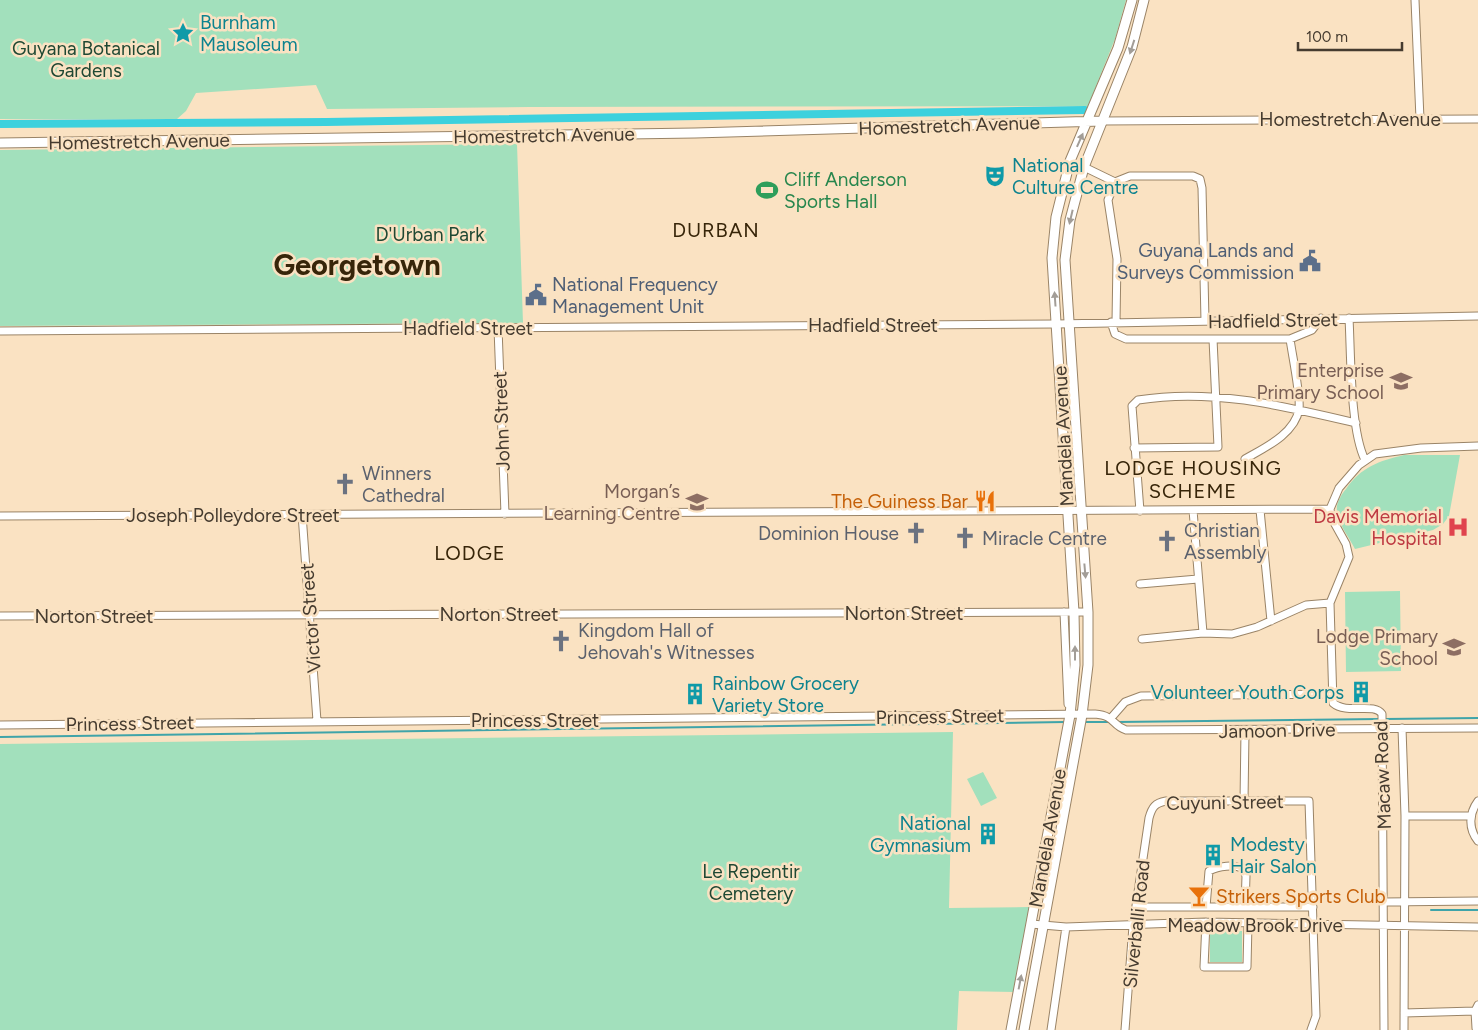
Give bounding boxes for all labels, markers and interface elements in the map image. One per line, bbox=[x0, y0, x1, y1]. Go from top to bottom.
place label: Burnham Mausoleum bbox=[200, 11, 298, 56]
place icon: Burnham Mausoleum bbox=[170, 20, 196, 46]
scale bar bbox=[1298, 20, 1402, 52]
text: 100 m bbox=[1306, 28, 1348, 46]
park label: Guyana Botanical Gardens bbox=[12, 37, 160, 82]
one-way arrow bbox=[1127, 40, 1135, 55]
street label: Homestretch Avenue bbox=[1259, 108, 1441, 131]
street label: Homestretch Avenue bbox=[858, 111, 1040, 140]
street label: Homestretch Avenue bbox=[453, 122, 635, 149]
street label: Homestretch Avenue bbox=[48, 128, 230, 155]
one-way arrow bbox=[1076, 133, 1084, 147]
place label: National Culture Centre bbox=[1012, 154, 1138, 199]
theatre icon: National Culture Centre bbox=[982, 163, 1008, 189]
place label: Cliff Anderson Sports Hall bbox=[784, 168, 907, 213]
sports icon: Cliff Anderson Sports Hall bbox=[754, 177, 780, 203]
one-way arrow bbox=[1067, 210, 1075, 225]
district label: DURBAN bbox=[672, 218, 760, 242]
park label: D'Urban Park bbox=[376, 223, 485, 246]
place label: Guyana Lands and Surveys Commission bbox=[1117, 239, 1294, 284]
district label: Georgetown bbox=[273, 247, 441, 282]
public building icon: Guyana Lands and Surveys Commission bbox=[1297, 248, 1323, 274]
place label: National Frequency Management Unit bbox=[552, 273, 718, 318]
public building icon: National Frequency Management Unit bbox=[523, 282, 549, 308]
one-way arrow bbox=[1050, 291, 1058, 307]
street label: Hadfield Street bbox=[1208, 308, 1338, 333]
street label: Hadfield Street bbox=[808, 314, 938, 337]
street label: Hadfield Street bbox=[403, 317, 533, 340]
place label: Enterprise Primary School bbox=[1257, 359, 1384, 404]
street label: Mandela Avenue bbox=[1048, 365, 1079, 507]
school or university icon: Enterprise Primary School bbox=[1388, 368, 1414, 394]
street label: John Street bbox=[488, 371, 515, 471]
district label: LODGE HOUSING SCHEME bbox=[1104, 456, 1282, 503]
place label: Winners Cathedral bbox=[362, 462, 445, 507]
church icon: Winners Cathedral bbox=[332, 471, 358, 497]
place label: Morgan’s Learning Centre bbox=[544, 480, 680, 525]
restaurant icon: The Guiness Bar bbox=[972, 488, 998, 514]
school or university icon: Morgan’s Learning Centre bbox=[684, 489, 710, 515]
place label: The Guiness Bar bbox=[831, 490, 969, 513]
street label: Joseph Polleydore Street bbox=[126, 504, 340, 527]
place label: Davis Memorial Hospital bbox=[1313, 505, 1442, 550]
hospital icon: Davis Memorial Hospital bbox=[1445, 514, 1471, 540]
place label: Christian Assembly bbox=[1184, 519, 1266, 564]
church icon: Dominion House bbox=[903, 520, 929, 546]
place label: Dominion House bbox=[758, 522, 899, 545]
church icon: Miracle Centre bbox=[952, 525, 978, 551]
place label: Miracle Centre bbox=[982, 527, 1107, 550]
church icon: Christian Assembly bbox=[1154, 528, 1180, 554]
district label: LODGE bbox=[434, 541, 506, 565]
street label: Victor Street bbox=[295, 562, 326, 674]
one-way arrow bbox=[1081, 563, 1089, 579]
street label: Norton Street bbox=[845, 602, 963, 625]
street label: Norton Street bbox=[440, 603, 558, 626]
street label: Norton Street bbox=[35, 605, 153, 628]
place label: Kingdom Hall of Jehovah's Witnesses bbox=[578, 619, 755, 664]
place label: Lodge Primary School bbox=[1316, 625, 1438, 670]
church icon: Kingdom Hall of Jehovah's Witnesses bbox=[548, 628, 574, 654]
school or university icon: Lodge Primary School bbox=[1441, 634, 1467, 660]
one-way arrow bbox=[1070, 645, 1078, 661]
place label: Rainbow Grocery Variety Store bbox=[712, 672, 859, 717]
building icon: Volunteer Youth Corps bbox=[1348, 679, 1374, 705]
building icon: Rainbow Grocery Variety Store bbox=[682, 681, 708, 707]
place label: Volunteer Youth Corps bbox=[1151, 681, 1344, 704]
street label: Princess Street bbox=[876, 704, 1005, 729]
street label: Princess Street bbox=[471, 709, 599, 732]
street label: Princess Street bbox=[66, 711, 195, 736]
street label: Jamoon Drive bbox=[1218, 718, 1336, 743]
street label: Macaw Road bbox=[1369, 720, 1396, 830]
street label: Mandela Avenue bbox=[1024, 767, 1071, 909]
street label: Cuyuni Street bbox=[1166, 790, 1284, 815]
place label: National Gymnasium bbox=[870, 812, 971, 857]
building icon: National Gymnasium bbox=[975, 821, 1001, 847]
place label: Modesty Hair Salon bbox=[1230, 833, 1317, 878]
building icon: Modesty Hair Salon bbox=[1200, 842, 1226, 868]
street label: Silverballi Road bbox=[1118, 859, 1155, 989]
park label: Le Repentir Cemetery bbox=[702, 860, 800, 905]
bar icon: Strikers Sports Club bbox=[1186, 883, 1212, 909]
place label: Strikers Sports Club bbox=[1216, 885, 1386, 908]
street label: Meadow Brook Drive bbox=[1167, 914, 1343, 937]
one-way arrow bbox=[1016, 975, 1024, 990]

